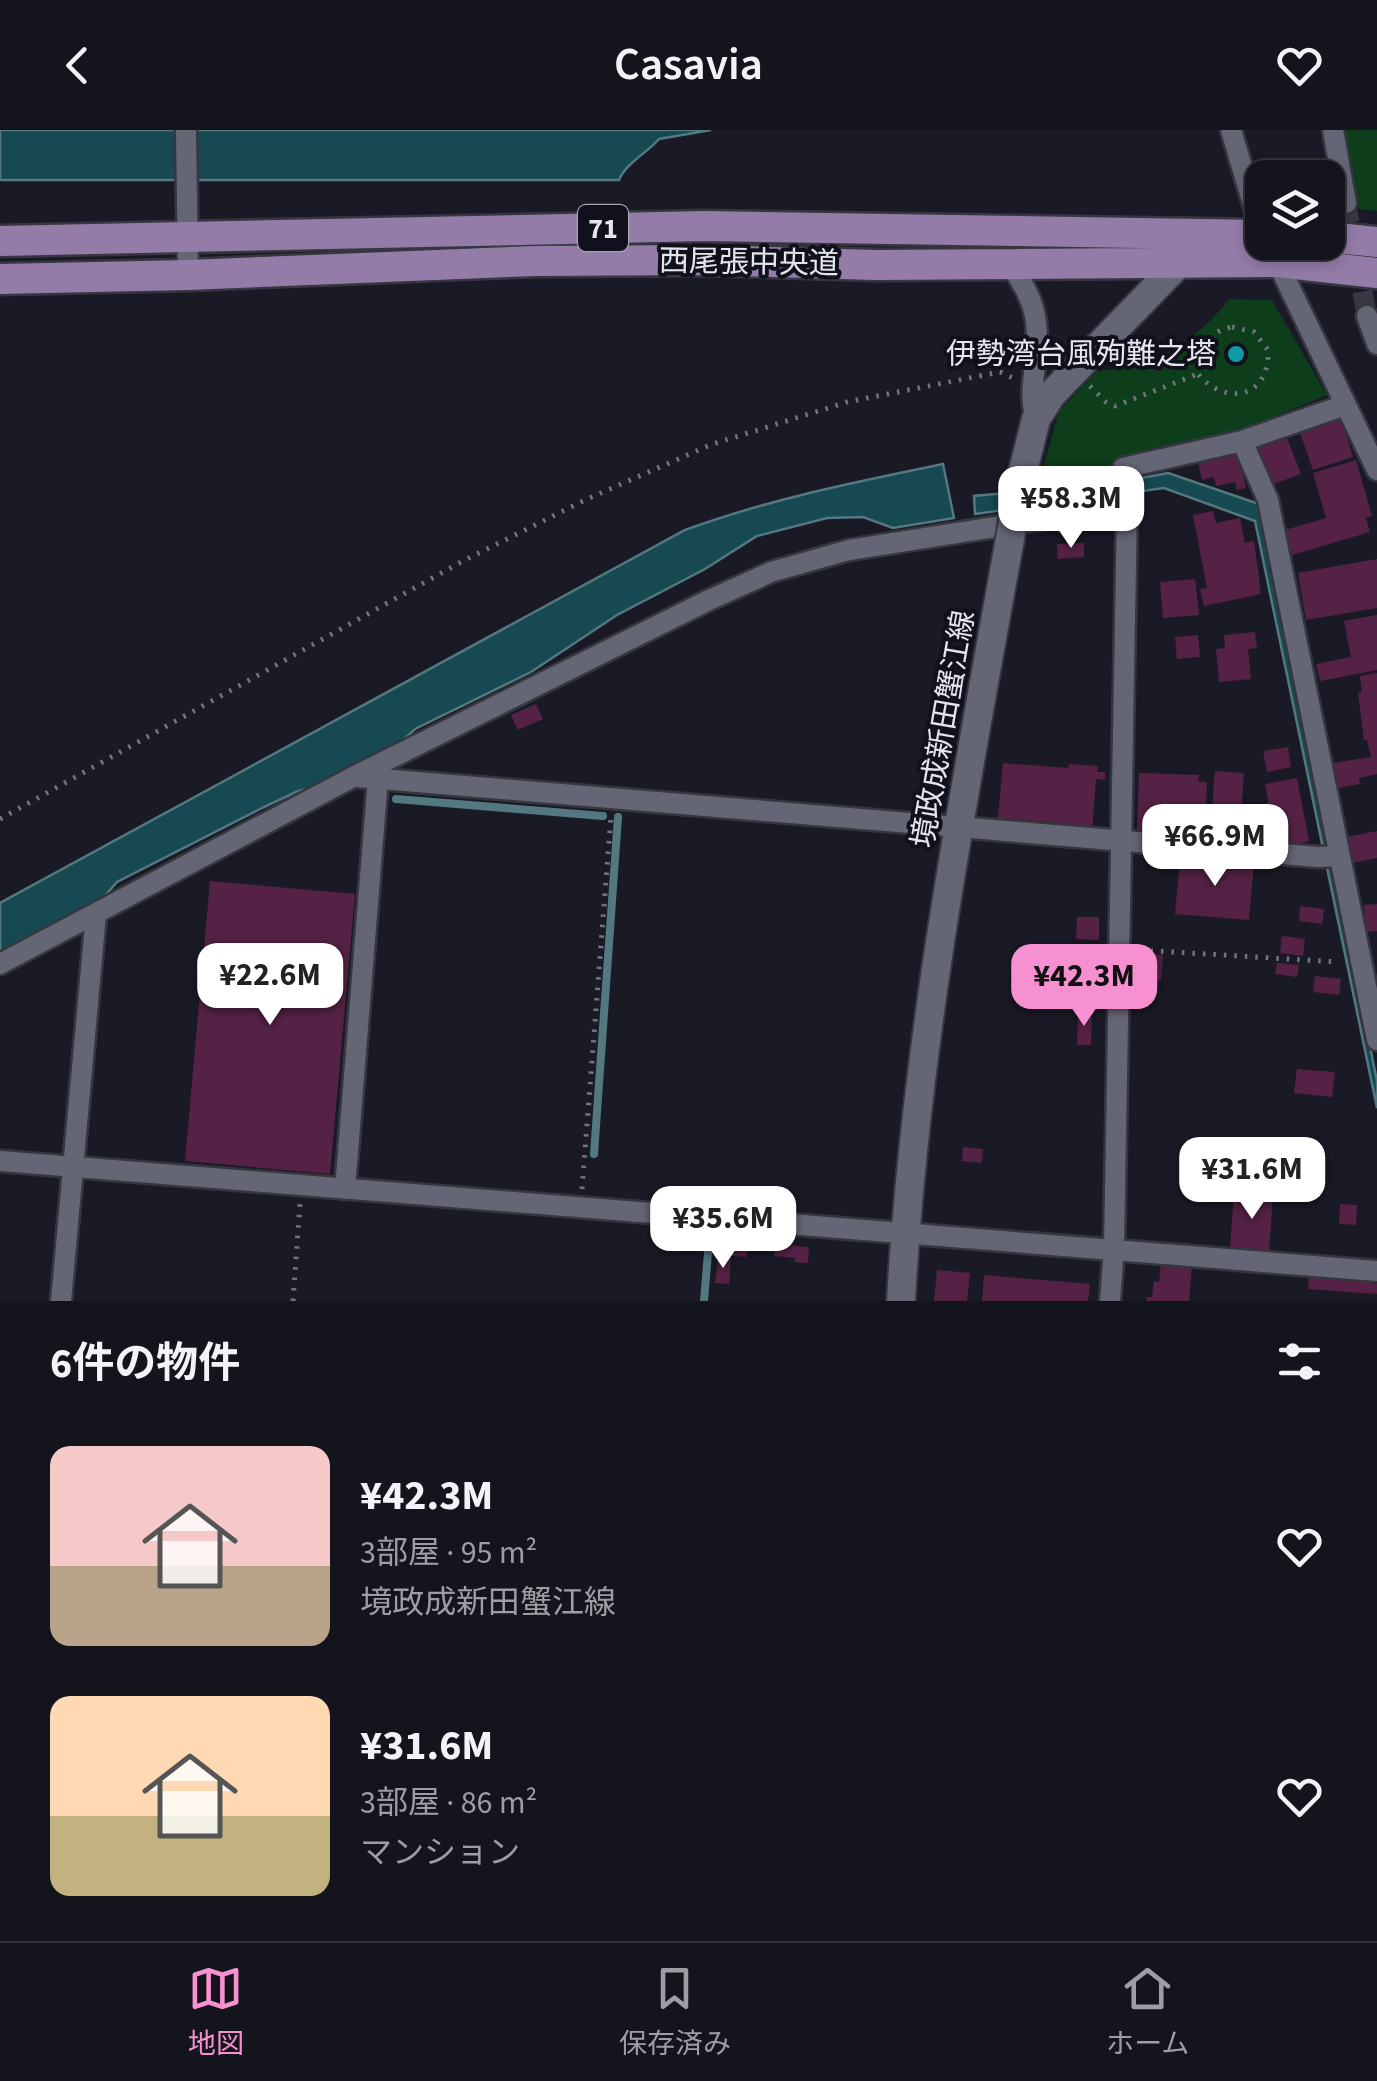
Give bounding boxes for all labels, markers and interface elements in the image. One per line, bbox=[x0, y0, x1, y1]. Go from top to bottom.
text: Casavia bbox=[614, 33, 763, 97]
icon: back bbox=[50, 38, 105, 93]
icon: heart bbox=[1272, 38, 1327, 93]
map controls bbox=[1245, 160, 1345, 260]
button: layers bbox=[1245, 160, 1345, 260]
road number: 71 bbox=[578, 205, 628, 251]
street label: 西尾張中央道 bbox=[659, 239, 839, 286]
place label: 伊勢湾台風殉難之塔 bbox=[946, 333, 1216, 376]
marker: 伊勢湾台風殉難之塔 bbox=[1225, 343, 1247, 365]
pin: ¥58.3M bbox=[990, 466, 1152, 551]
text: ¥58.3M bbox=[1020, 475, 1122, 521]
street label: 境政成新田蟹江線 bbox=[901, 607, 986, 851]
pin: ¥66.9M bbox=[1134, 804, 1296, 889]
text: ¥66.9M bbox=[1164, 813, 1266, 859]
pin: ¥22.6M bbox=[189, 943, 351, 1028]
pin: ¥42.3M bbox=[1003, 944, 1165, 1029]
text: ¥22.6M bbox=[219, 952, 321, 998]
text: ¥42.3M bbox=[1033, 953, 1135, 999]
pin: ¥31.6M bbox=[1171, 1137, 1333, 1222]
text: ¥31.6M bbox=[1201, 1146, 1303, 1192]
pin: ¥35.6M bbox=[642, 1186, 804, 1271]
text: ¥35.6M bbox=[672, 1195, 774, 1241]
text: 6件の物件 bbox=[50, 1334, 240, 1394]
icon: filters bbox=[1272, 1334, 1327, 1389]
text: ¥42.3M bbox=[360, 1466, 493, 1526]
icon: home bbox=[130, 1486, 250, 1606]
icon: heart bbox=[1272, 1519, 1327, 1574]
text: 3部屋 · 95 m² bbox=[360, 1530, 537, 1576]
text: 境政成新田蟹江線 bbox=[360, 1580, 616, 1626]
text: ¥31.6M bbox=[360, 1716, 493, 1776]
icon: home bbox=[130, 1736, 250, 1856]
icon: heart bbox=[1272, 1769, 1327, 1824]
text: 3部屋 · 86 m² bbox=[360, 1780, 537, 1826]
text: マンション bbox=[360, 1830, 520, 1876]
tab: 地図 bbox=[188, 1961, 244, 2064]
tab: 保存済み bbox=[619, 1961, 731, 2064]
tab: ホーム bbox=[1106, 1961, 1189, 2064]

